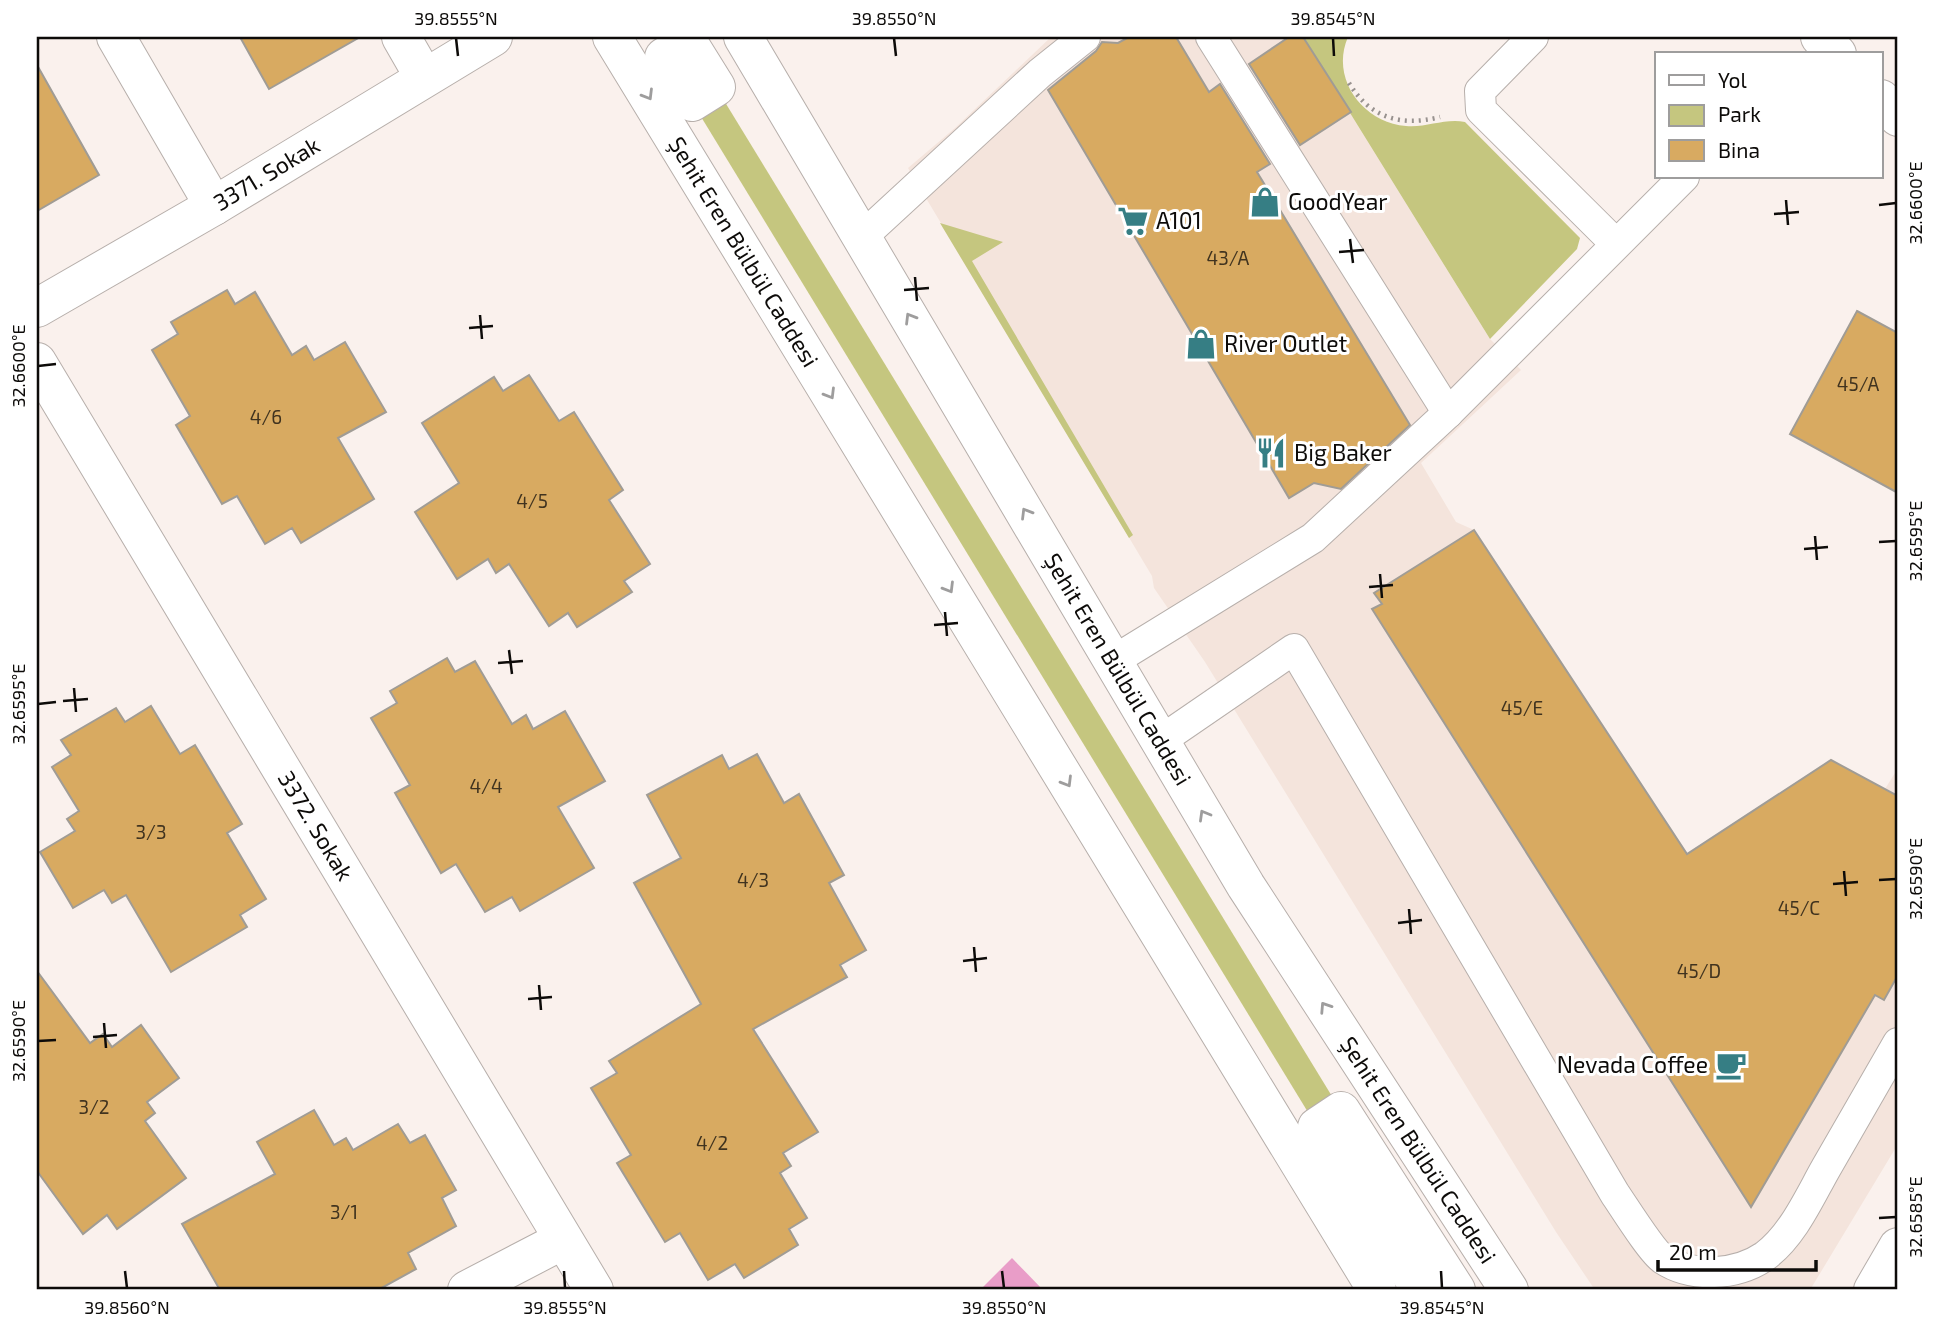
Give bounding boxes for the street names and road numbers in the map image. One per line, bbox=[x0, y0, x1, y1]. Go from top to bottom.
street label: 3371. Sokak bbox=[208, 130, 325, 216]
street label: Şehit Eren Bülbül Caddesi bbox=[662, 131, 825, 372]
street label: Şehit Eren Bülbül Caddesi bbox=[1038, 548, 1198, 790]
street label: 3372. Sokak bbox=[273, 765, 360, 885]
street label: Şehit Eren Bülbül Caddesi bbox=[1334, 1031, 1503, 1268]

